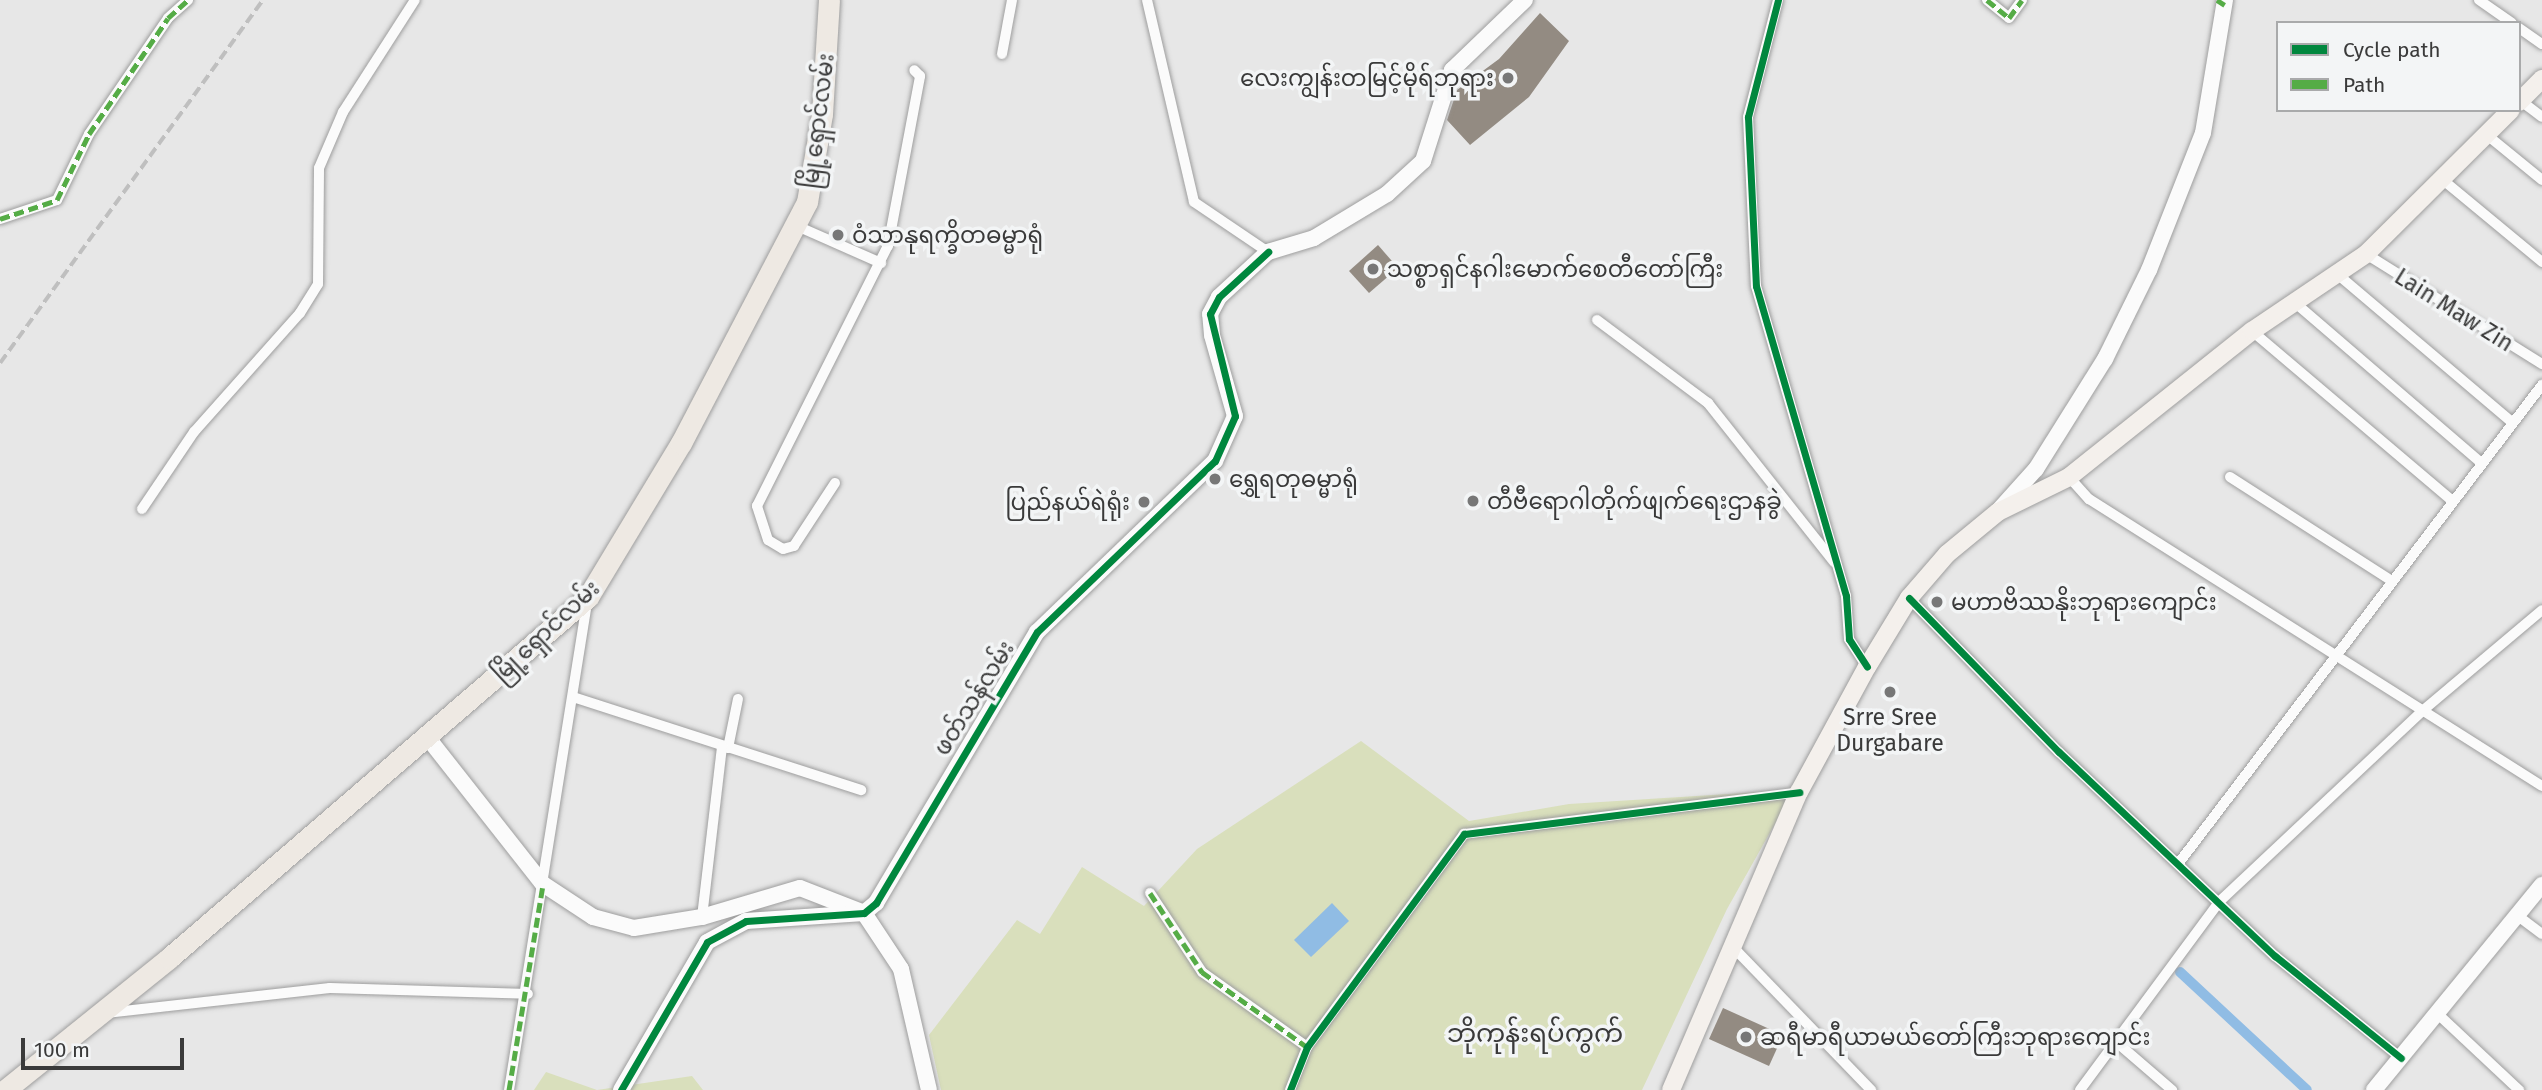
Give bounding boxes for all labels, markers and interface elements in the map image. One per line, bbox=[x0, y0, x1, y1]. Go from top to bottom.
legend bbox=[2276, 21, 2521, 112]
text: Cycle path bbox=[2343, 37, 2441, 63]
street label: မြို့ရှောင်လမ်း bbox=[796, 52, 840, 190]
place label: လေးကျွန်းတမြင့်မိုရ်ဘုရား bbox=[1240, 64, 1494, 92]
marker: လေးကျွန်းတမြင့်မိုရ်ဘုရား bbox=[1500, 70, 1516, 86]
text: Path bbox=[2343, 72, 2385, 98]
place label: ဝံသာနုရက္ခိတဓမ္မာရုံ bbox=[852, 221, 1043, 249]
marker: ဝံသာနုရက္ခိတဓမ္မာရုံ bbox=[830, 227, 846, 243]
place label: သစ္စာရှင်နဂါးမောက်စေတီတော်ကြီး bbox=[1387, 255, 1723, 283]
marker: သစ္စာရှင်နဂါးမောက်စေတီတော်ကြီး bbox=[1365, 261, 1381, 277]
street label: Lain Maw Zin bbox=[2390, 263, 2518, 357]
place label: ရွှေရတုဓမ္မာရုံ bbox=[1229, 465, 1358, 493]
marker: ရွှေရတုဓမ္မာရုံ bbox=[1207, 471, 1223, 487]
place label: တီဗီရောဂါတိုက်ဖျက်ရေးဌာနခွဲ bbox=[1487, 487, 1782, 515]
place label: ပြည်နယ်ရဲရုံး bbox=[1005, 488, 1130, 516]
marker: တီဗီရောဂါတိုက်ဖျက်ရေးဌာနခွဲ bbox=[1465, 493, 1481, 509]
marker: ပြည်နယ်ရဲရုံး bbox=[1136, 494, 1152, 510]
street label: မြို့ရှောင်လမ်း bbox=[487, 574, 605, 688]
place label: မဟာဗိဿနိုးဘုရားကျောင်း bbox=[1951, 588, 2217, 616]
marker: မဟာဗိဿနိုးဘုရားကျောင်း bbox=[1929, 594, 1945, 610]
street label: ဖတ်သန်လမ်း bbox=[928, 636, 1020, 760]
marker: Srre Sree Durgabare bbox=[1882, 684, 1898, 700]
place label: Srre Sree Durgabare bbox=[1836, 703, 1944, 757]
district label: ဘိုကုန်းရပ်ကွက် bbox=[1447, 1018, 1623, 1050]
place label: ဆရီမာရီယာမယ်တော်ကြီးဘုရားကျောင်း bbox=[1760, 1023, 2151, 1051]
scale bar bbox=[24, 1024, 187, 1068]
marker: ဆရီမာရီယာမယ်တော်ကြီးဘုရားကျောင်း bbox=[1738, 1029, 1754, 1045]
text: 100 m bbox=[34, 1037, 90, 1063]

